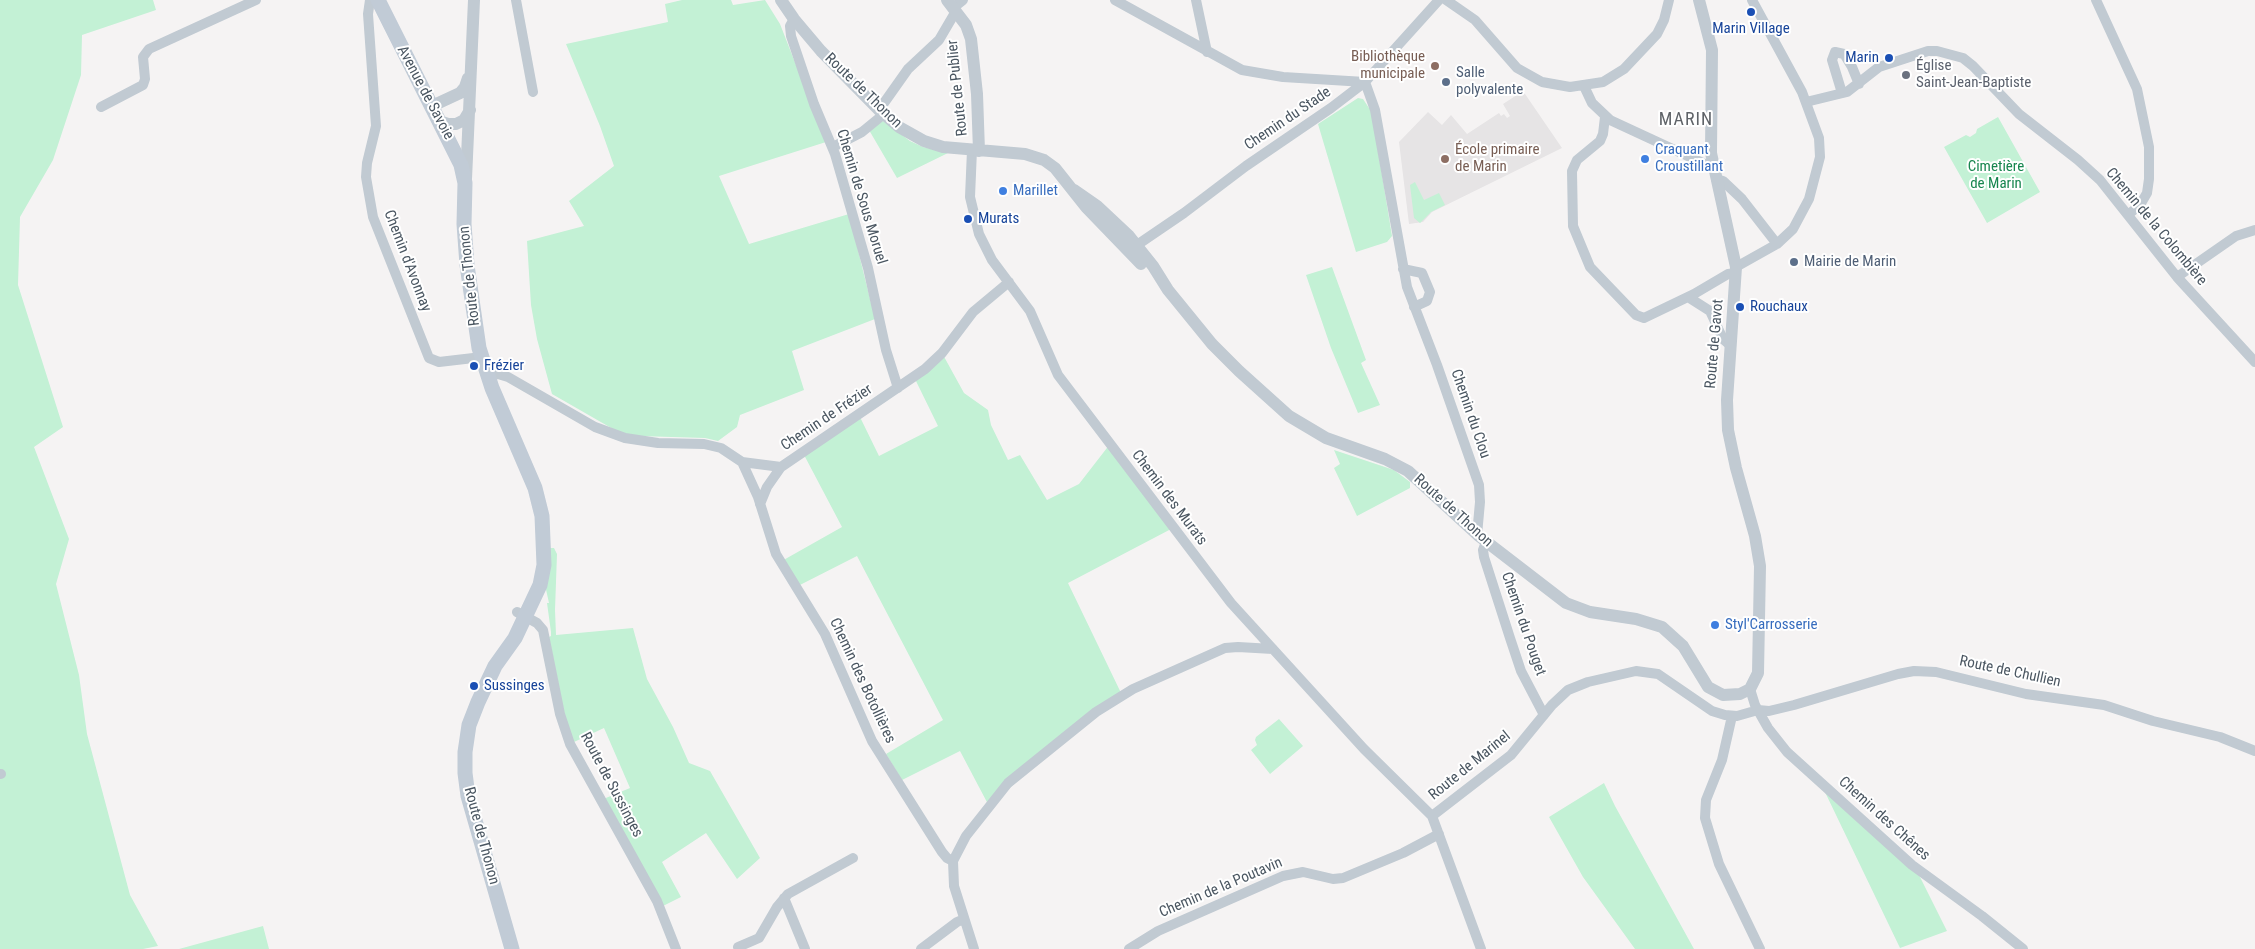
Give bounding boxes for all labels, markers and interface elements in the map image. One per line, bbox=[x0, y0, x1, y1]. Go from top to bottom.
marker: Marin Village bbox=[1745, 6, 1757, 18]
place label: Marin Village bbox=[1712, 20, 1790, 38]
street label: Route de Publier bbox=[944, 39, 972, 137]
street label: Avenue de Savoie bbox=[393, 43, 457, 143]
place label: Bibliothèque municipale bbox=[1351, 48, 1425, 83]
place label: Marin bbox=[1845, 49, 1879, 67]
street label: Route de Thonon bbox=[821, 50, 905, 132]
marker: Marin bbox=[1883, 52, 1895, 64]
place label: Église Saint-Jean-Baptiste bbox=[1916, 57, 2031, 92]
marker: Bibliothèque municipale bbox=[1429, 60, 1441, 72]
place label: Salle polyvalente bbox=[1456, 64, 1523, 99]
marker: Église Saint-Jean-Baptiste bbox=[1900, 69, 1912, 81]
marker: Salle polyvalente bbox=[1440, 76, 1452, 88]
street label: Chemin du Stade bbox=[1241, 84, 1335, 154]
district label: MARIN bbox=[1658, 109, 1714, 131]
street label: Chemin de Sous Moruel bbox=[832, 127, 890, 267]
place label: École primaire de Marin bbox=[1455, 141, 1539, 176]
place label: Craquant Croustillant bbox=[1655, 141, 1723, 176]
marker: École primaire de Marin bbox=[1439, 153, 1451, 165]
marker: Craquant Croustillant bbox=[1639, 153, 1651, 165]
park label: Cimetière de Marin bbox=[1968, 158, 2024, 193]
street label: Chemin de la Colombière bbox=[2102, 165, 2210, 289]
place label: Marillet bbox=[1013, 182, 1058, 200]
marker: Marillet bbox=[997, 185, 1009, 197]
street label: Chemin d'Avonnay bbox=[379, 208, 435, 314]
place label: Murats bbox=[978, 210, 1019, 228]
marker: Murats bbox=[962, 213, 974, 225]
street label: Route de Thonon bbox=[456, 225, 484, 327]
place label: Mairie de Marin bbox=[1804, 253, 1896, 271]
marker: Mairie de Marin bbox=[1788, 256, 1800, 268]
street label: Route de Gavot bbox=[1702, 298, 1728, 390]
place label: Rouchaux bbox=[1750, 298, 1808, 316]
marker: Rouchaux bbox=[1734, 301, 1746, 313]
place label: Frézier bbox=[484, 357, 524, 375]
marker: Frézier bbox=[468, 360, 480, 372]
street label: Chemin du Clou bbox=[1446, 367, 1494, 461]
street label: Chemin de Frézier bbox=[778, 381, 876, 455]
street label: Chemin des Murats bbox=[1127, 447, 1211, 549]
street label: Route de Thonon bbox=[1410, 471, 1496, 551]
street label: Chemin du Pouget bbox=[1497, 570, 1549, 678]
street label: Chemin des Botollières bbox=[825, 615, 899, 747]
place label: Styl'Carrosserie bbox=[1725, 616, 1817, 634]
marker: Styl'Carrosserie bbox=[1709, 619, 1721, 631]
street label: Route de Chullien bbox=[1958, 652, 2062, 692]
place label: Sussinges bbox=[484, 677, 545, 695]
marker: Sussinges bbox=[468, 680, 480, 692]
street label: Route de Marinel bbox=[1426, 728, 1514, 804]
street label: Route de Sussinges bbox=[576, 729, 646, 841]
street label: Chemin des Chênes bbox=[1835, 773, 1933, 865]
street label: Route de Thonon bbox=[459, 785, 503, 887]
street label: Chemin de la Poutavin bbox=[1157, 854, 1285, 922]

